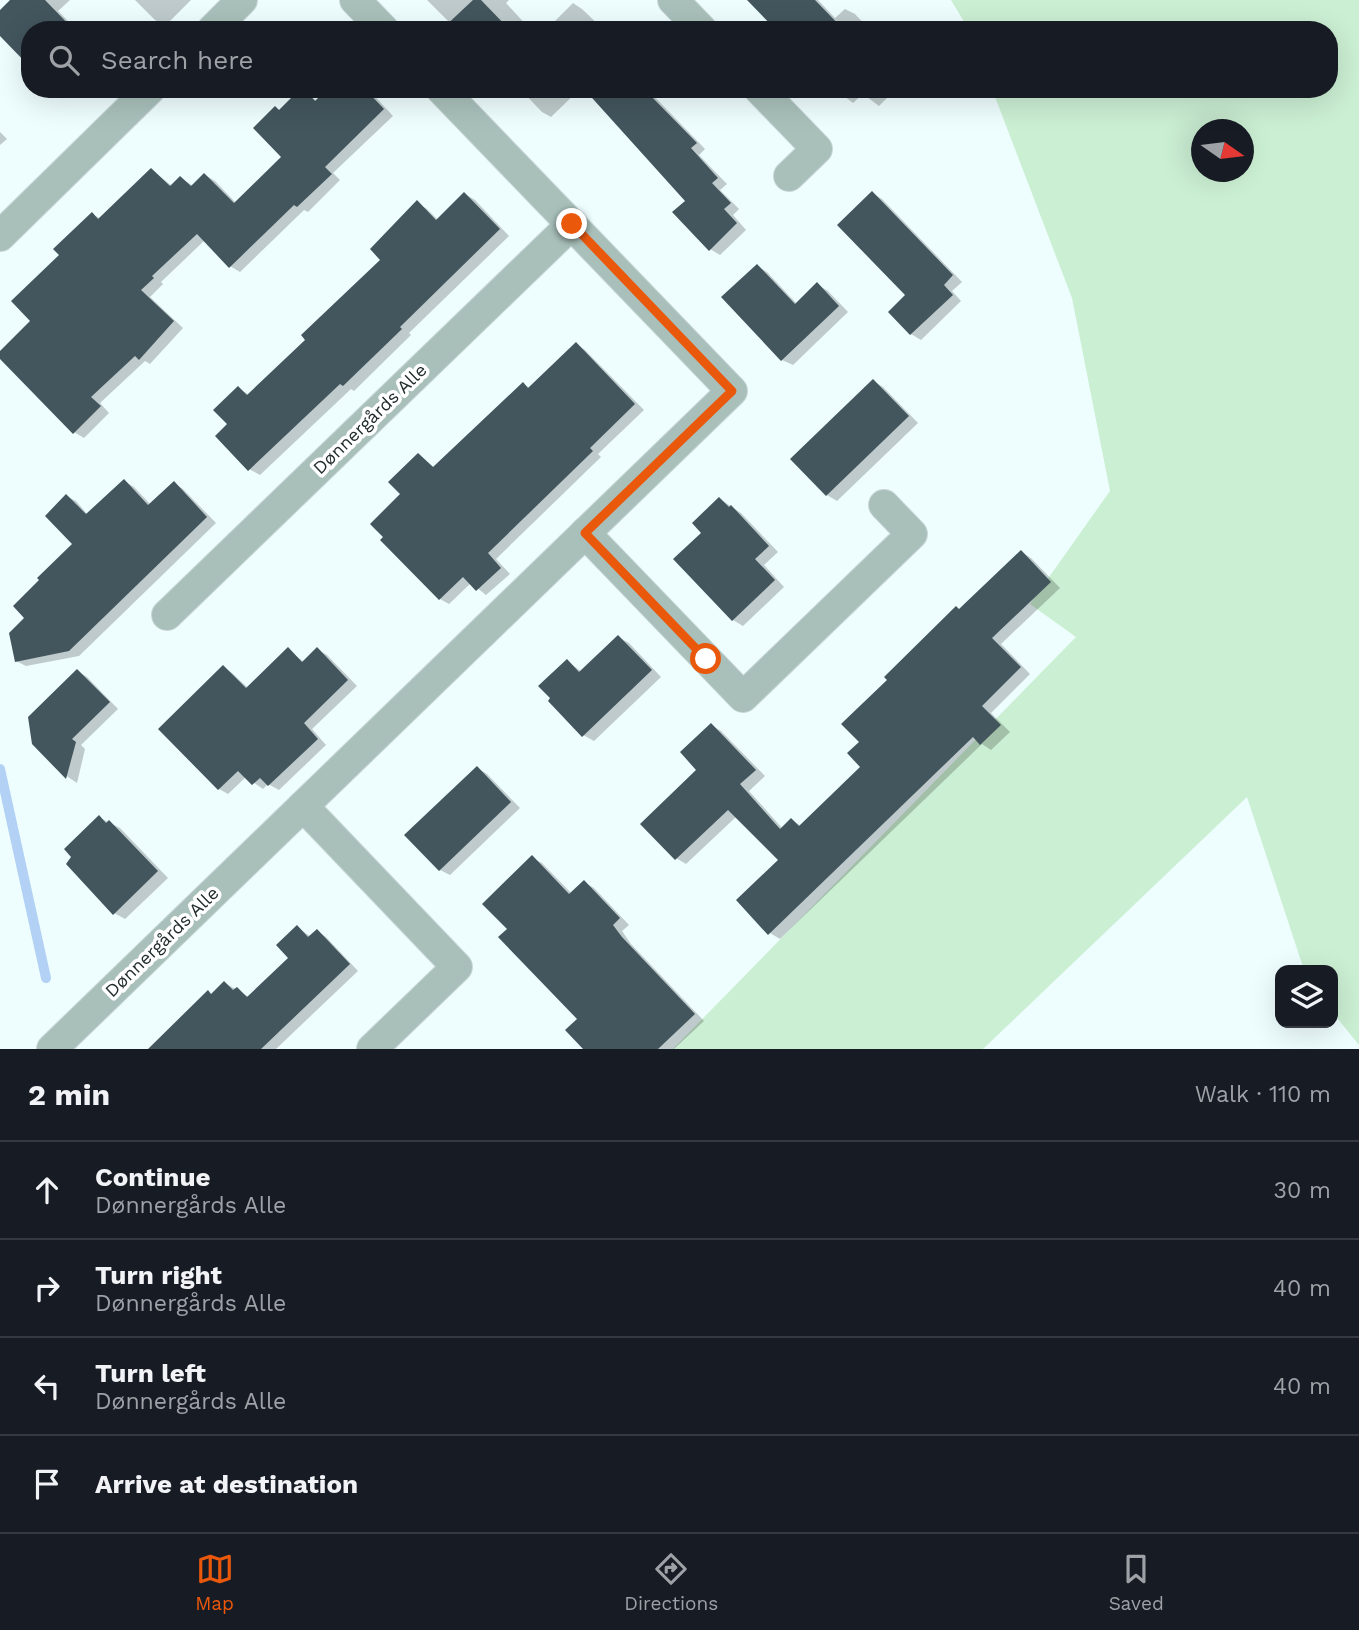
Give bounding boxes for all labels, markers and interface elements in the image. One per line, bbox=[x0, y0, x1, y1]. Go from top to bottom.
search box bbox=[21, 21, 1338, 98]
icon: search bbox=[45, 41, 83, 79]
text: Search here bbox=[101, 45, 253, 75]
north arrow bbox=[1191, 119, 1254, 182]
route end bbox=[556, 208, 587, 239]
street label: Dønnergårds Alle bbox=[309, 359, 431, 478]
route start bbox=[690, 643, 721, 674]
street label: Dønnergårds Alle bbox=[101, 882, 223, 1001]
map controls bbox=[1275, 965, 1338, 1028]
button: layers bbox=[1275, 965, 1338, 1028]
text: 2 min bbox=[28, 1077, 110, 1112]
text: Walk · 110 m bbox=[1195, 1081, 1331, 1108]
text: Continue bbox=[95, 1162, 211, 1192]
icon: ahead bbox=[28, 1171, 66, 1209]
text: 30 m bbox=[1274, 1177, 1331, 1204]
text: Dønnergårds Alle bbox=[95, 1192, 286, 1219]
text: Turn right bbox=[95, 1260, 222, 1290]
icon: right bbox=[28, 1269, 66, 1307]
text: 40 m bbox=[1273, 1275, 1331, 1302]
text: Dønnergårds Alle bbox=[95, 1290, 286, 1317]
text: Turn left bbox=[95, 1358, 206, 1388]
icon: left bbox=[28, 1367, 66, 1405]
text: 40 m bbox=[1273, 1373, 1331, 1400]
text: Dønnergårds Alle bbox=[95, 1388, 286, 1415]
icon: arrive bbox=[28, 1465, 66, 1503]
text: Arrive at destination bbox=[95, 1469, 358, 1499]
tab: Map bbox=[195, 1550, 234, 1615]
tab: Directions bbox=[624, 1550, 718, 1615]
tab: Saved bbox=[1109, 1550, 1164, 1615]

